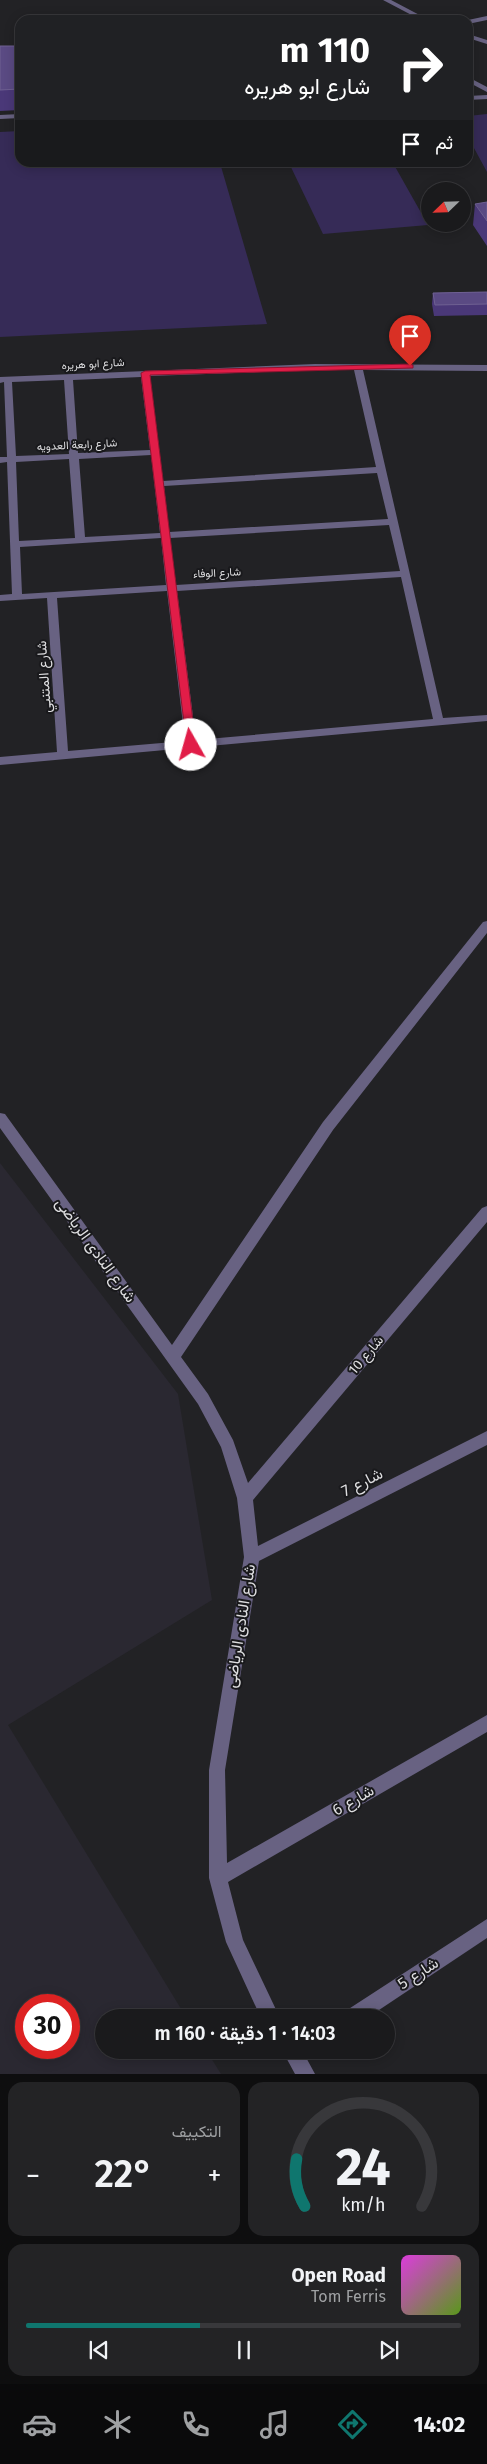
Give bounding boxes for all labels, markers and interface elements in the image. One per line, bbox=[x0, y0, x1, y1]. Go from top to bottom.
text: 110 m bbox=[280, 29, 370, 71]
icon: right bbox=[388, 35, 453, 100]
text: شارع ابو هريره bbox=[244, 73, 370, 100]
icon: arrive bbox=[397, 130, 425, 158]
text: ثم bbox=[435, 131, 453, 154]
north arrow bbox=[421, 182, 471, 232]
map controls bbox=[421, 182, 471, 232]
pin bbox=[389, 315, 431, 366]
icon: arrive bbox=[396, 322, 424, 350]
street label: شارع ابو هريره bbox=[61, 356, 125, 373]
street label: شارع رابعة العدويه bbox=[36, 436, 118, 455]
street label: شارع الوفاء bbox=[193, 565, 242, 582]
street label: شارع المتنبي bbox=[33, 640, 58, 714]
position arrow bbox=[164, 718, 216, 770]
street label: شارع النادى الرياضى bbox=[50, 1194, 140, 1307]
street label: شارع 10 bbox=[345, 1332, 389, 1379]
street label: شارع 7 bbox=[338, 1464, 387, 1502]
street label: شارع النادى الرياضى bbox=[221, 1563, 261, 1690]
street label: شارع 6 bbox=[329, 1781, 378, 1821]
street label: شارع 5 bbox=[394, 1953, 443, 1995]
speed limit sign: 30 bbox=[15, 1994, 80, 2059]
text: 14:03 · 1 دقيقة · 160 m bbox=[155, 2022, 336, 2045]
text: التكييف bbox=[172, 2122, 222, 2141]
text: 24 bbox=[336, 2136, 391, 2199]
text: 22° bbox=[94, 2151, 153, 2197]
text: − bbox=[26, 2159, 40, 2192]
text: + bbox=[208, 2159, 222, 2192]
text: km/h bbox=[341, 2194, 385, 2216]
text: Open Road bbox=[291, 2264, 386, 2287]
text: Tom Ferris bbox=[311, 2287, 386, 2306]
icon: previous bbox=[85, 2336, 113, 2364]
icon: pause bbox=[230, 2336, 258, 2364]
icon: next bbox=[375, 2336, 403, 2364]
icon: car bbox=[22, 2407, 57, 2442]
icon: climate bbox=[100, 2407, 135, 2442]
icon: phone bbox=[178, 2407, 213, 2442]
icon: music bbox=[257, 2407, 292, 2442]
icon: directions bbox=[335, 2407, 370, 2442]
text: 14:02 bbox=[413, 2411, 465, 2438]

